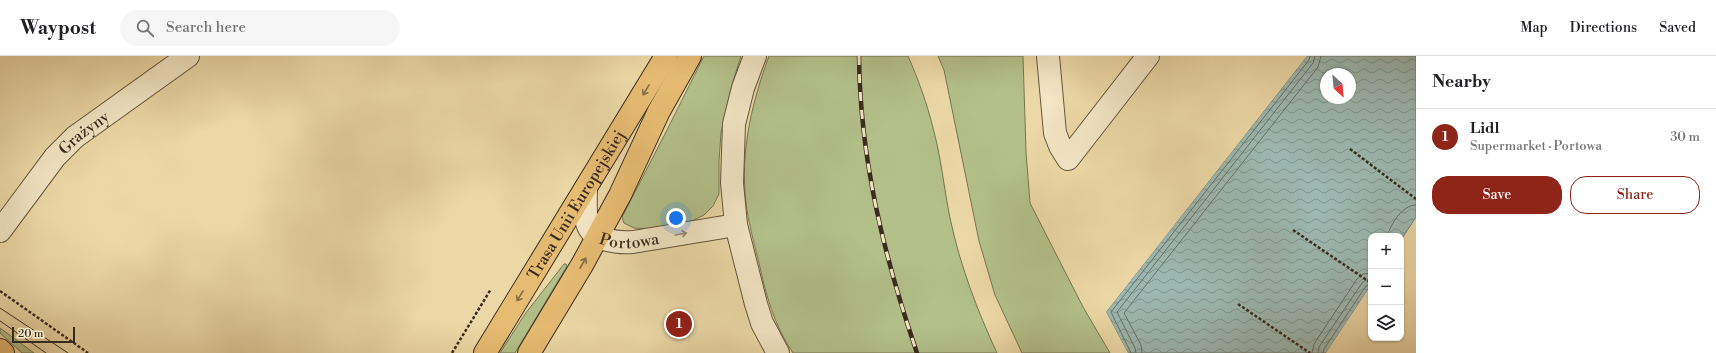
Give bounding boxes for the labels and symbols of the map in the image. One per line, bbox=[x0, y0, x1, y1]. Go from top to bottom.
north arrow bbox=[1320, 68, 1356, 104]
one-way arrow bbox=[641, 84, 649, 96]
street label: Grażyny bbox=[54, 107, 113, 159]
street label: Trasa Unii Europejskiej bbox=[523, 127, 630, 283]
your location bbox=[666, 208, 686, 228]
street label: Portowa bbox=[597, 229, 662, 253]
one-way arrow bbox=[675, 230, 688, 238]
one-way arrow bbox=[580, 257, 587, 269]
one-way arrow bbox=[515, 290, 523, 302]
pin: 1 bbox=[666, 309, 692, 339]
scale bar bbox=[12, 325, 75, 344]

